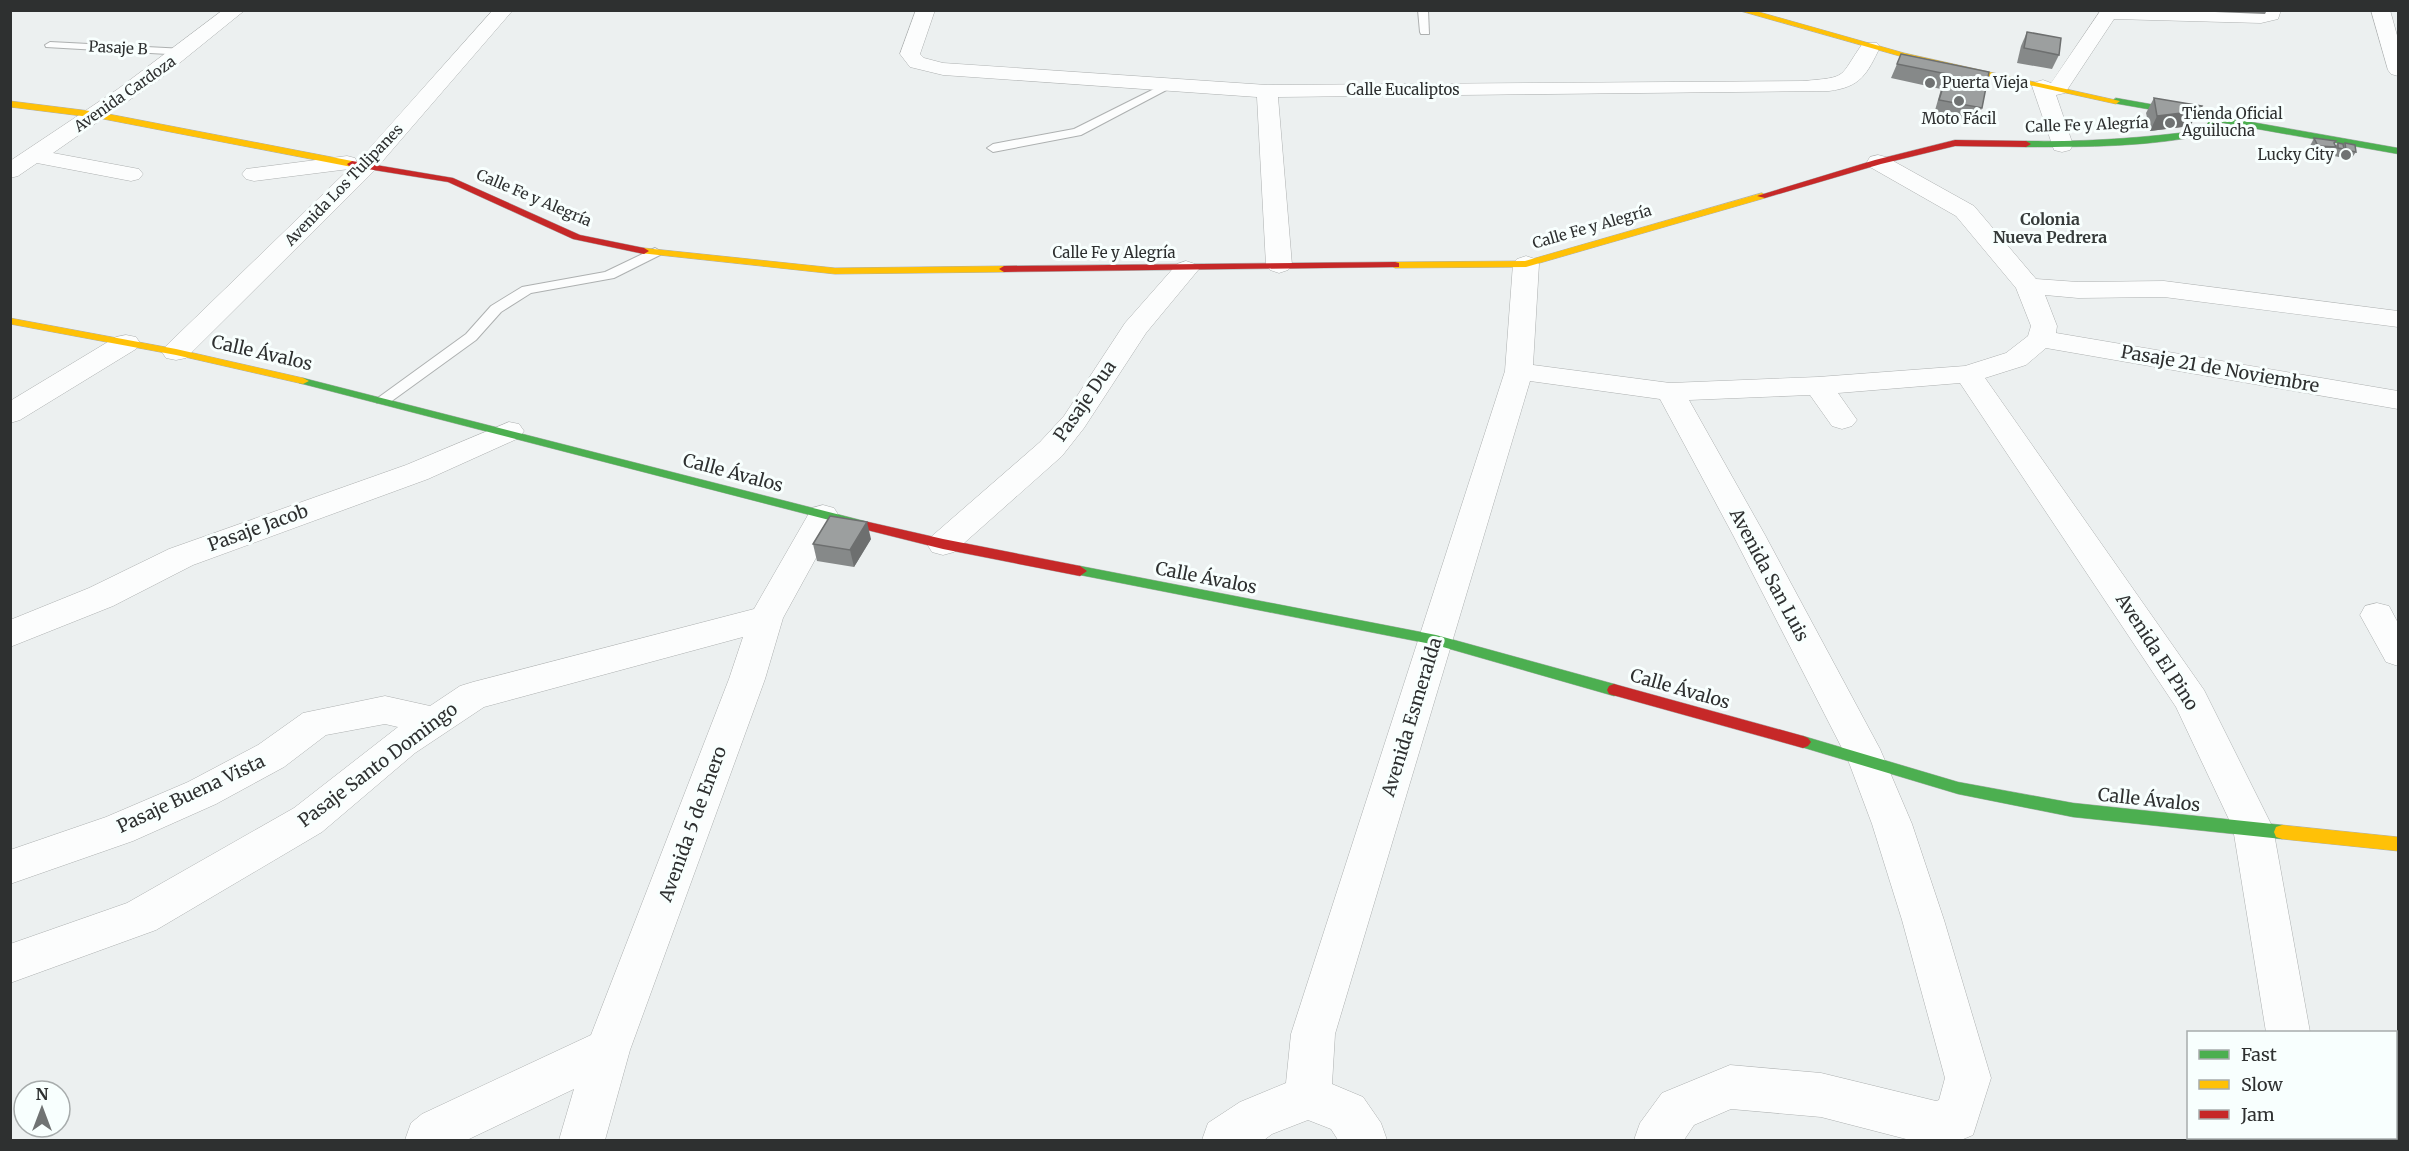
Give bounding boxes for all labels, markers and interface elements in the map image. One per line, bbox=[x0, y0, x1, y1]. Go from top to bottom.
street label: Pasaje B bbox=[88, 36, 148, 59]
street label: Avenida Cardoza bbox=[69, 51, 179, 136]
place label: Puerta Vieja bbox=[1942, 73, 2028, 92]
marker: Puerta Vieja bbox=[1923, 76, 1937, 90]
street label: Calle Eucaliptos bbox=[1346, 80, 1460, 99]
marker: Moto Fácil bbox=[1952, 94, 1966, 108]
place label: Tienda Oficial Aguilucha bbox=[2181, 104, 2283, 140]
place label: Moto Fácil bbox=[1921, 109, 1997, 128]
street label: Calle Fe y Alegría bbox=[2025, 113, 2149, 136]
marker: Tienda Oficial Aguilucha bbox=[2163, 116, 2177, 130]
street label: Avenida Los Tulipanes bbox=[280, 120, 407, 250]
place label: Lucky City bbox=[2257, 145, 2334, 164]
marker: Lucky City bbox=[2339, 148, 2353, 162]
street label: Calle Fe y Alegría bbox=[474, 165, 595, 230]
street label: Calle Fe y Alegría bbox=[1530, 200, 1654, 253]
district label: Colonia Nueva Pedrera bbox=[1993, 209, 2107, 247]
street label: Calle Fe y Alegría bbox=[1052, 243, 1176, 262]
street label: Calle Ávalos bbox=[209, 330, 315, 375]
street label: Pasaje 21 de Noviembre bbox=[2119, 340, 2321, 397]
street label: Pasaje Dua bbox=[1048, 356, 1121, 446]
street label: Calle Ávalos bbox=[681, 448, 786, 497]
street label: Pasaje Jacob bbox=[205, 499, 311, 556]
street label: Avenida San Luis bbox=[1724, 503, 1814, 645]
street label: Calle Ávalos bbox=[1153, 556, 1259, 599]
street label: Avenida El Pino bbox=[2111, 588, 2204, 715]
street label: Avenida Esmeralda bbox=[1376, 634, 1447, 800]
street label: Calle Ávalos bbox=[1628, 663, 1733, 714]
street label: Pasaje Santo Domingo bbox=[294, 697, 462, 832]
street label: Avenida 5 de Enero bbox=[653, 743, 731, 906]
street label: Pasaje Buena Vista bbox=[113, 749, 269, 838]
street label: Calle Ávalos bbox=[2097, 783, 2202, 816]
legend bbox=[2187, 1031, 2397, 1139]
text: Fast bbox=[2241, 1043, 2277, 1066]
text: Slow bbox=[2241, 1073, 2284, 1096]
north arrow bbox=[12, 1079, 72, 1139]
text: N bbox=[36, 1084, 49, 1104]
text: Jam bbox=[2240, 1103, 2275, 1126]

